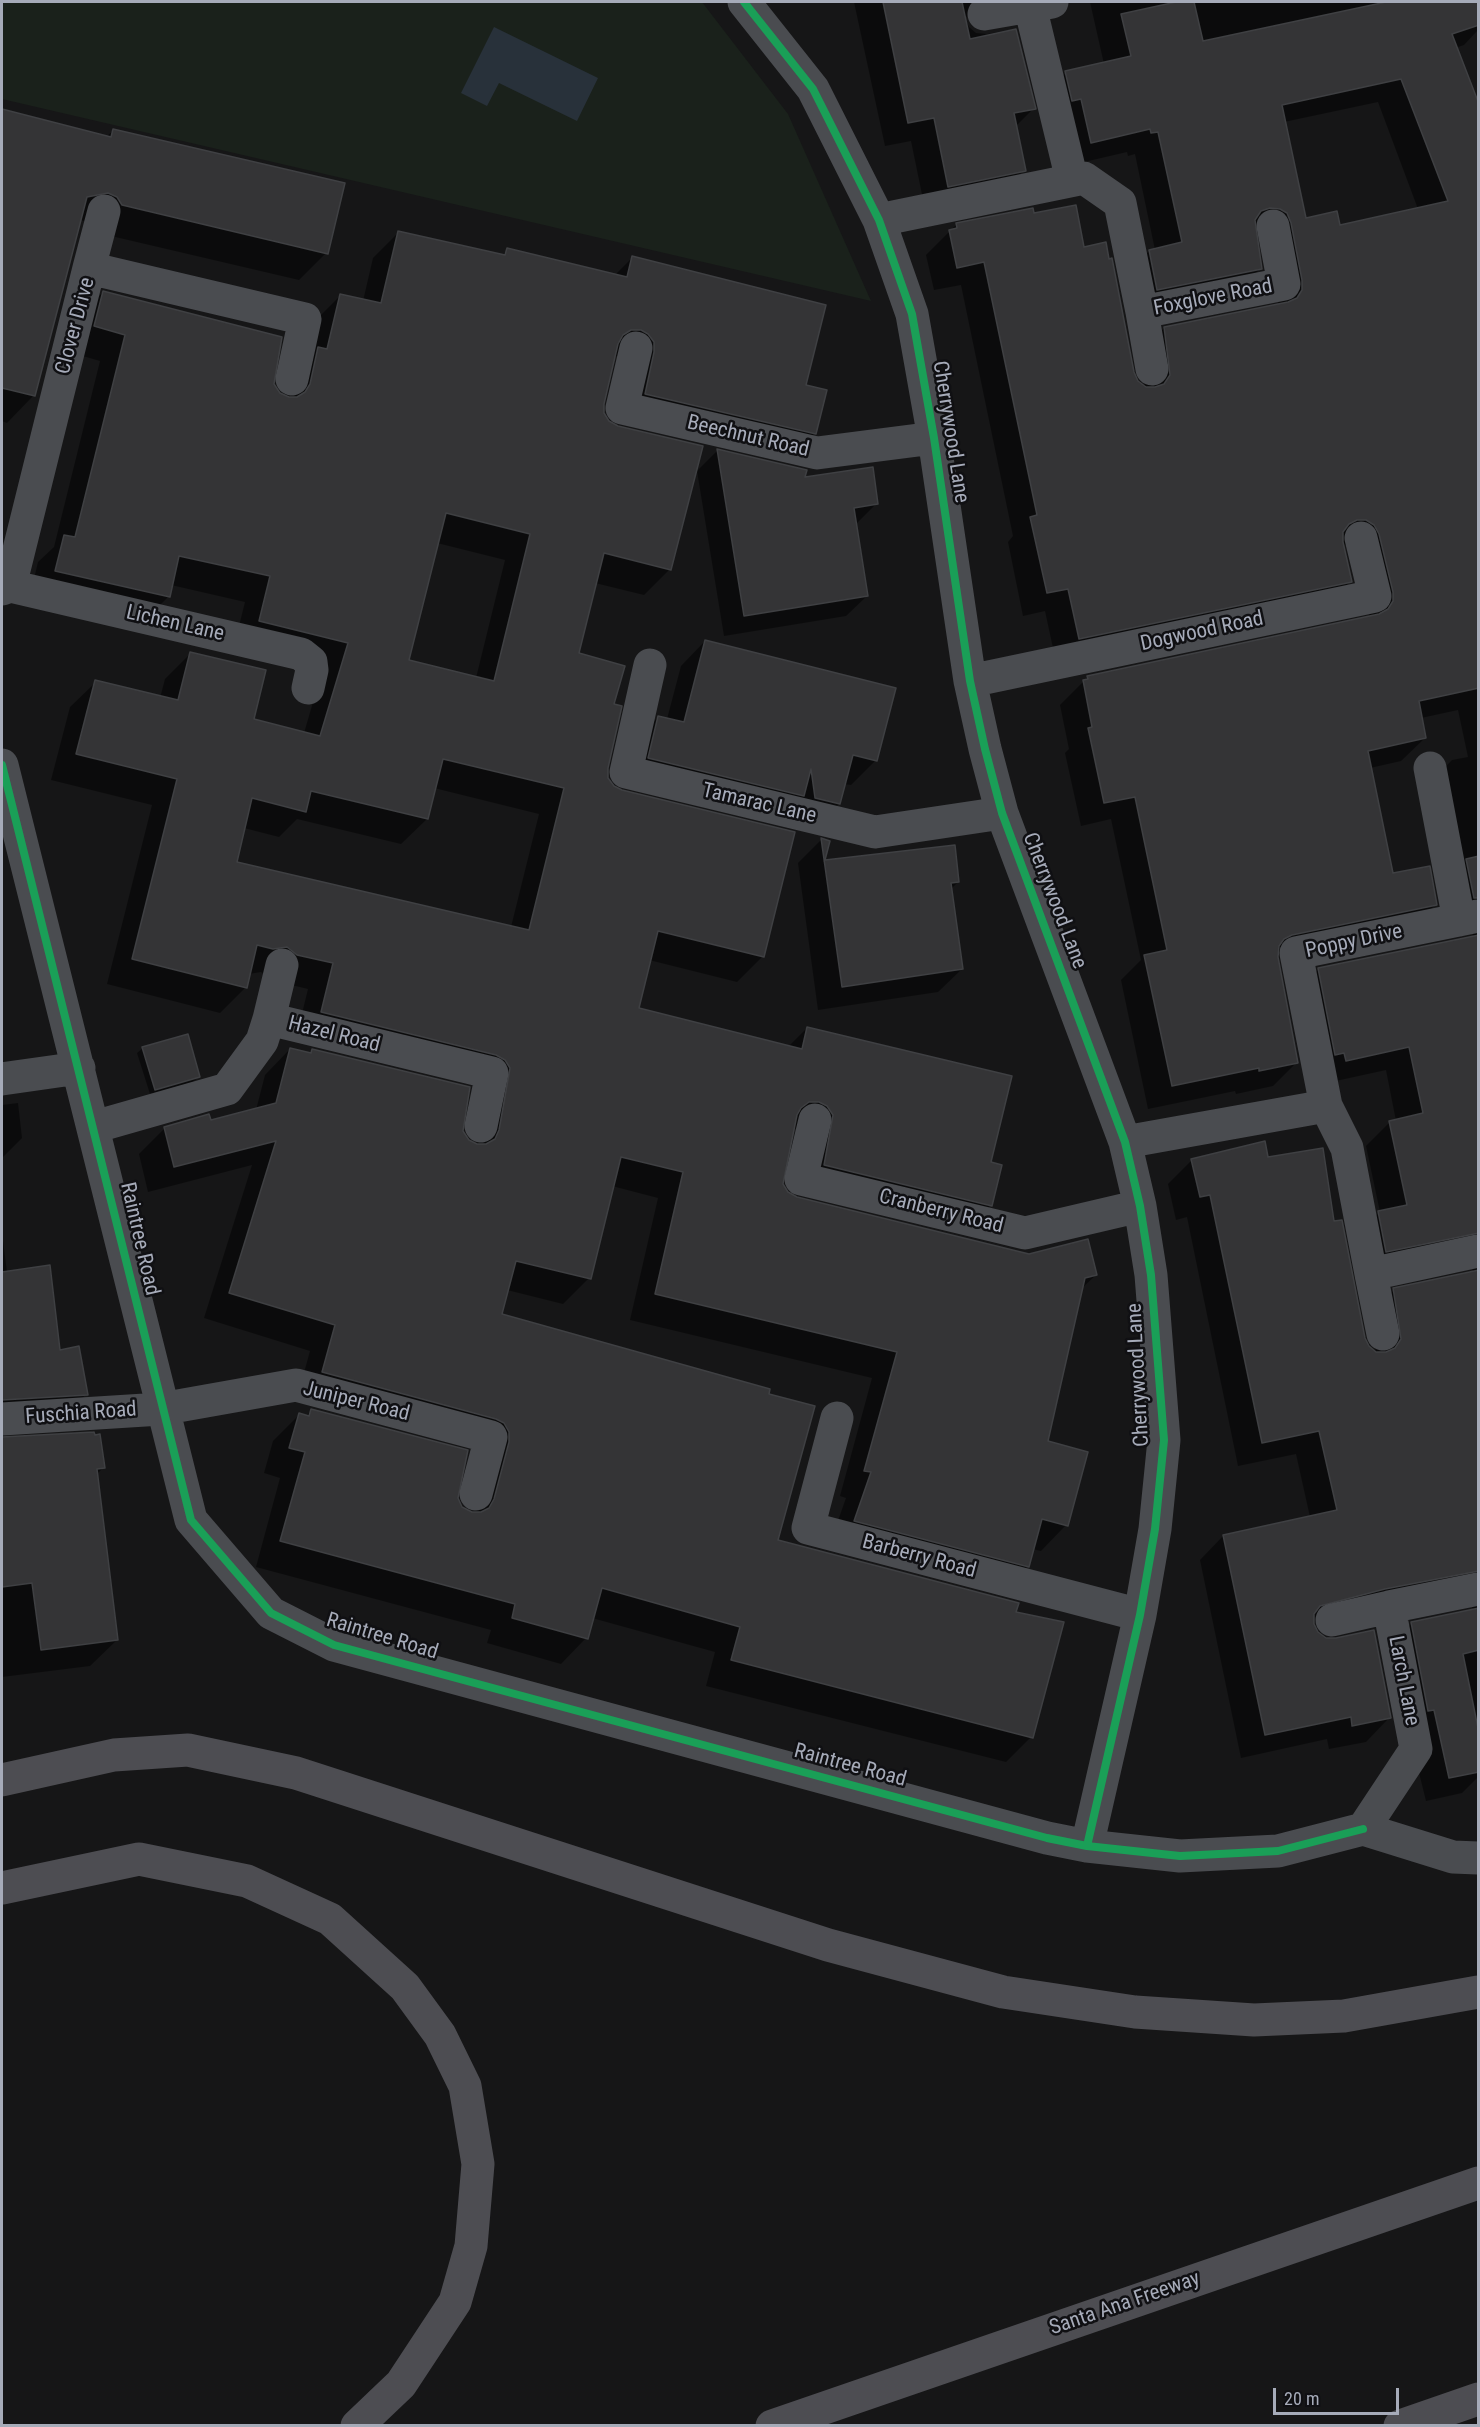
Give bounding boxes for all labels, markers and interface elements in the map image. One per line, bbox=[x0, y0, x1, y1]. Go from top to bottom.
street label: Foxglove Road bbox=[1151, 274, 1275, 322]
street label: Clover Drive bbox=[51, 275, 101, 377]
street label: Cherrywood Lane bbox=[926, 359, 974, 505]
street label: Beechnut Road bbox=[685, 411, 811, 463]
street label: Lichen Lane bbox=[124, 601, 226, 647]
street label: Dogwood Road bbox=[1138, 607, 1266, 657]
street label: Tamarac Lane bbox=[699, 779, 819, 829]
street label: Cherrywood Lane bbox=[1016, 829, 1092, 973]
street label: Poppy Drive bbox=[1303, 919, 1405, 965]
street label: Hazel Road bbox=[285, 1011, 383, 1059]
street label: Raintree Road bbox=[114, 1180, 164, 1298]
street label: Cranberry Road bbox=[876, 1184, 1006, 1240]
street label: Cherrywood Lane bbox=[1123, 1303, 1155, 1447]
street label: Juniper Road bbox=[300, 1377, 412, 1427]
street label: Fuschia Road bbox=[25, 1398, 137, 1430]
street label: Barberry Road bbox=[859, 1530, 979, 1584]
street label: Raintree Road bbox=[323, 1608, 441, 1666]
street label: Larch Lane bbox=[1382, 1634, 1424, 1728]
street label: Raintree Road bbox=[791, 1739, 909, 1793]
street label: Santa Ana Freeway bbox=[1046, 2266, 1204, 2342]
scale bar bbox=[1276, 2376, 1402, 2414]
text: 20 m bbox=[1284, 2388, 1319, 2409]

